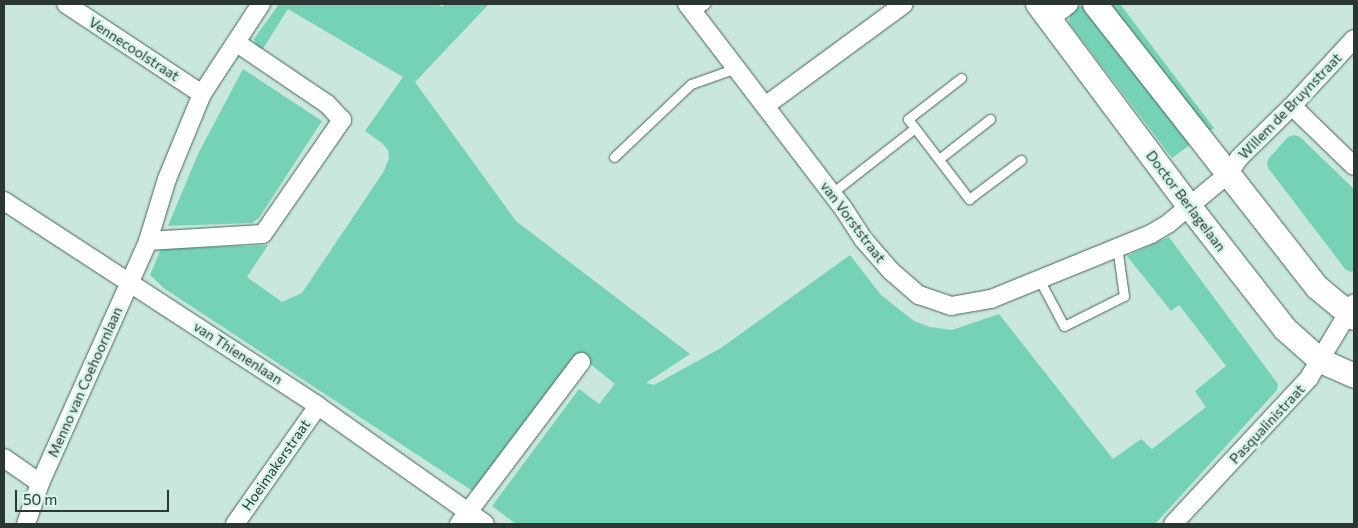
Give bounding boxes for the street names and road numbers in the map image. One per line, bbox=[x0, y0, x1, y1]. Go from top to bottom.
street label: Vennecoolstraat bbox=[86, 13, 182, 85]
street label: Willem de Bruynstraat bbox=[1235, 49, 1345, 163]
street label: Doctor Berlagelaan bbox=[1143, 147, 1229, 255]
street label: van Vorststraat bbox=[817, 178, 889, 266]
street label: Menno van Coehoornlaan bbox=[44, 304, 126, 460]
street label: van Thienenlaan bbox=[190, 318, 286, 388]
street label: Pasqualinistraat bbox=[1226, 381, 1308, 467]
street label: Hoeimakerstraat bbox=[238, 416, 314, 514]

